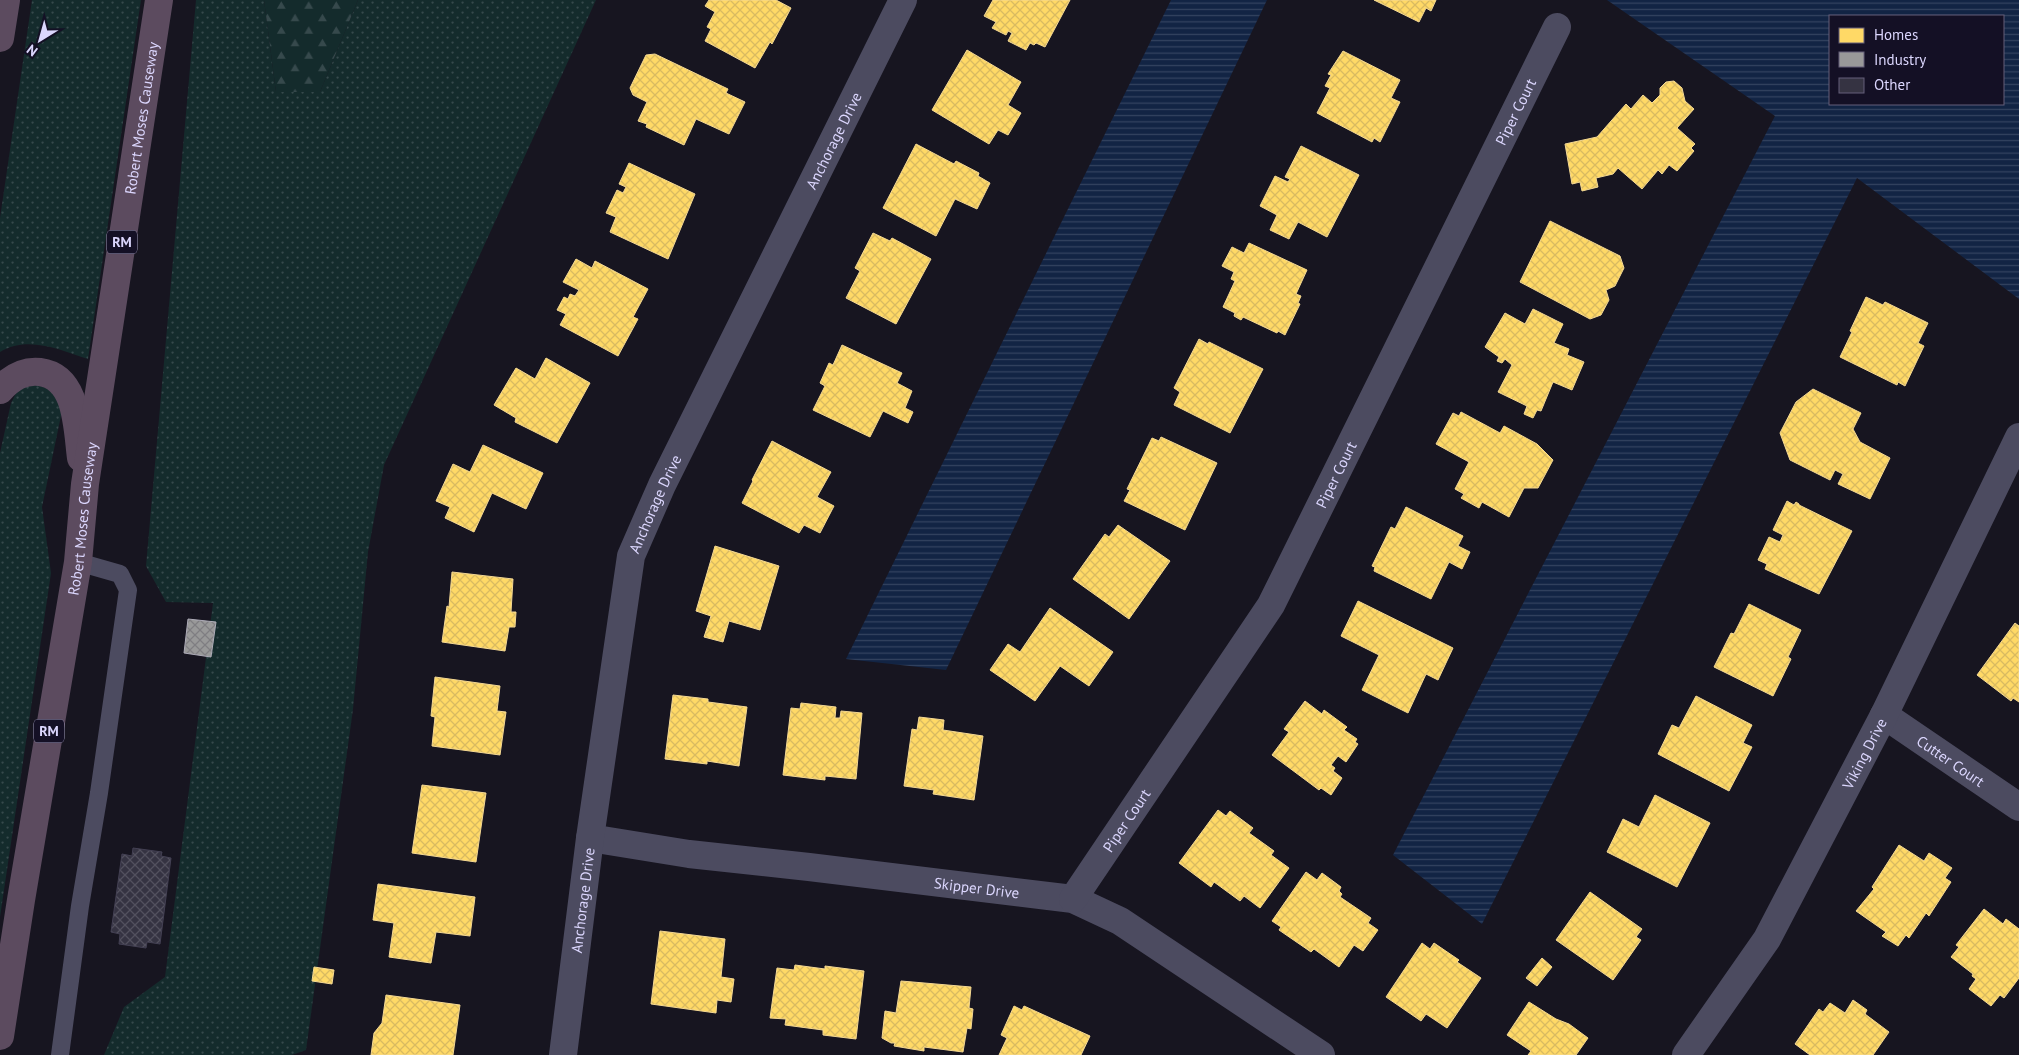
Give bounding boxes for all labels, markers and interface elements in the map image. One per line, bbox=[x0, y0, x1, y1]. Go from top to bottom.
north arrow bbox=[15, 15, 65, 65]
legend bbox=[1829, 15, 2004, 105]
text: Homes bbox=[1874, 25, 1918, 44]
text: N bbox=[23, 40, 41, 60]
street label: Robert Moses Causeway bbox=[120, 40, 162, 196]
text: Industry bbox=[1874, 50, 1926, 69]
street label: Piper Court bbox=[1491, 75, 1540, 148]
text: Other bbox=[1874, 75, 1910, 94]
street label: Anchorage Drive bbox=[801, 89, 865, 192]
road number: RM bbox=[107, 230, 137, 253]
street label: Piper Court bbox=[1311, 438, 1360, 511]
street label: Robert Moses Causeway bbox=[63, 441, 101, 597]
street label: Anchorage Drive bbox=[624, 451, 685, 556]
street label: Viking Drive bbox=[1837, 714, 1890, 793]
road number: RM bbox=[34, 719, 64, 742]
street label: Cutter Court bbox=[1913, 731, 1989, 790]
street label: Piper Court bbox=[1098, 785, 1154, 855]
street label: Anchorage Drive bbox=[566, 846, 598, 954]
street label: Skipper Drive bbox=[933, 873, 1021, 902]

